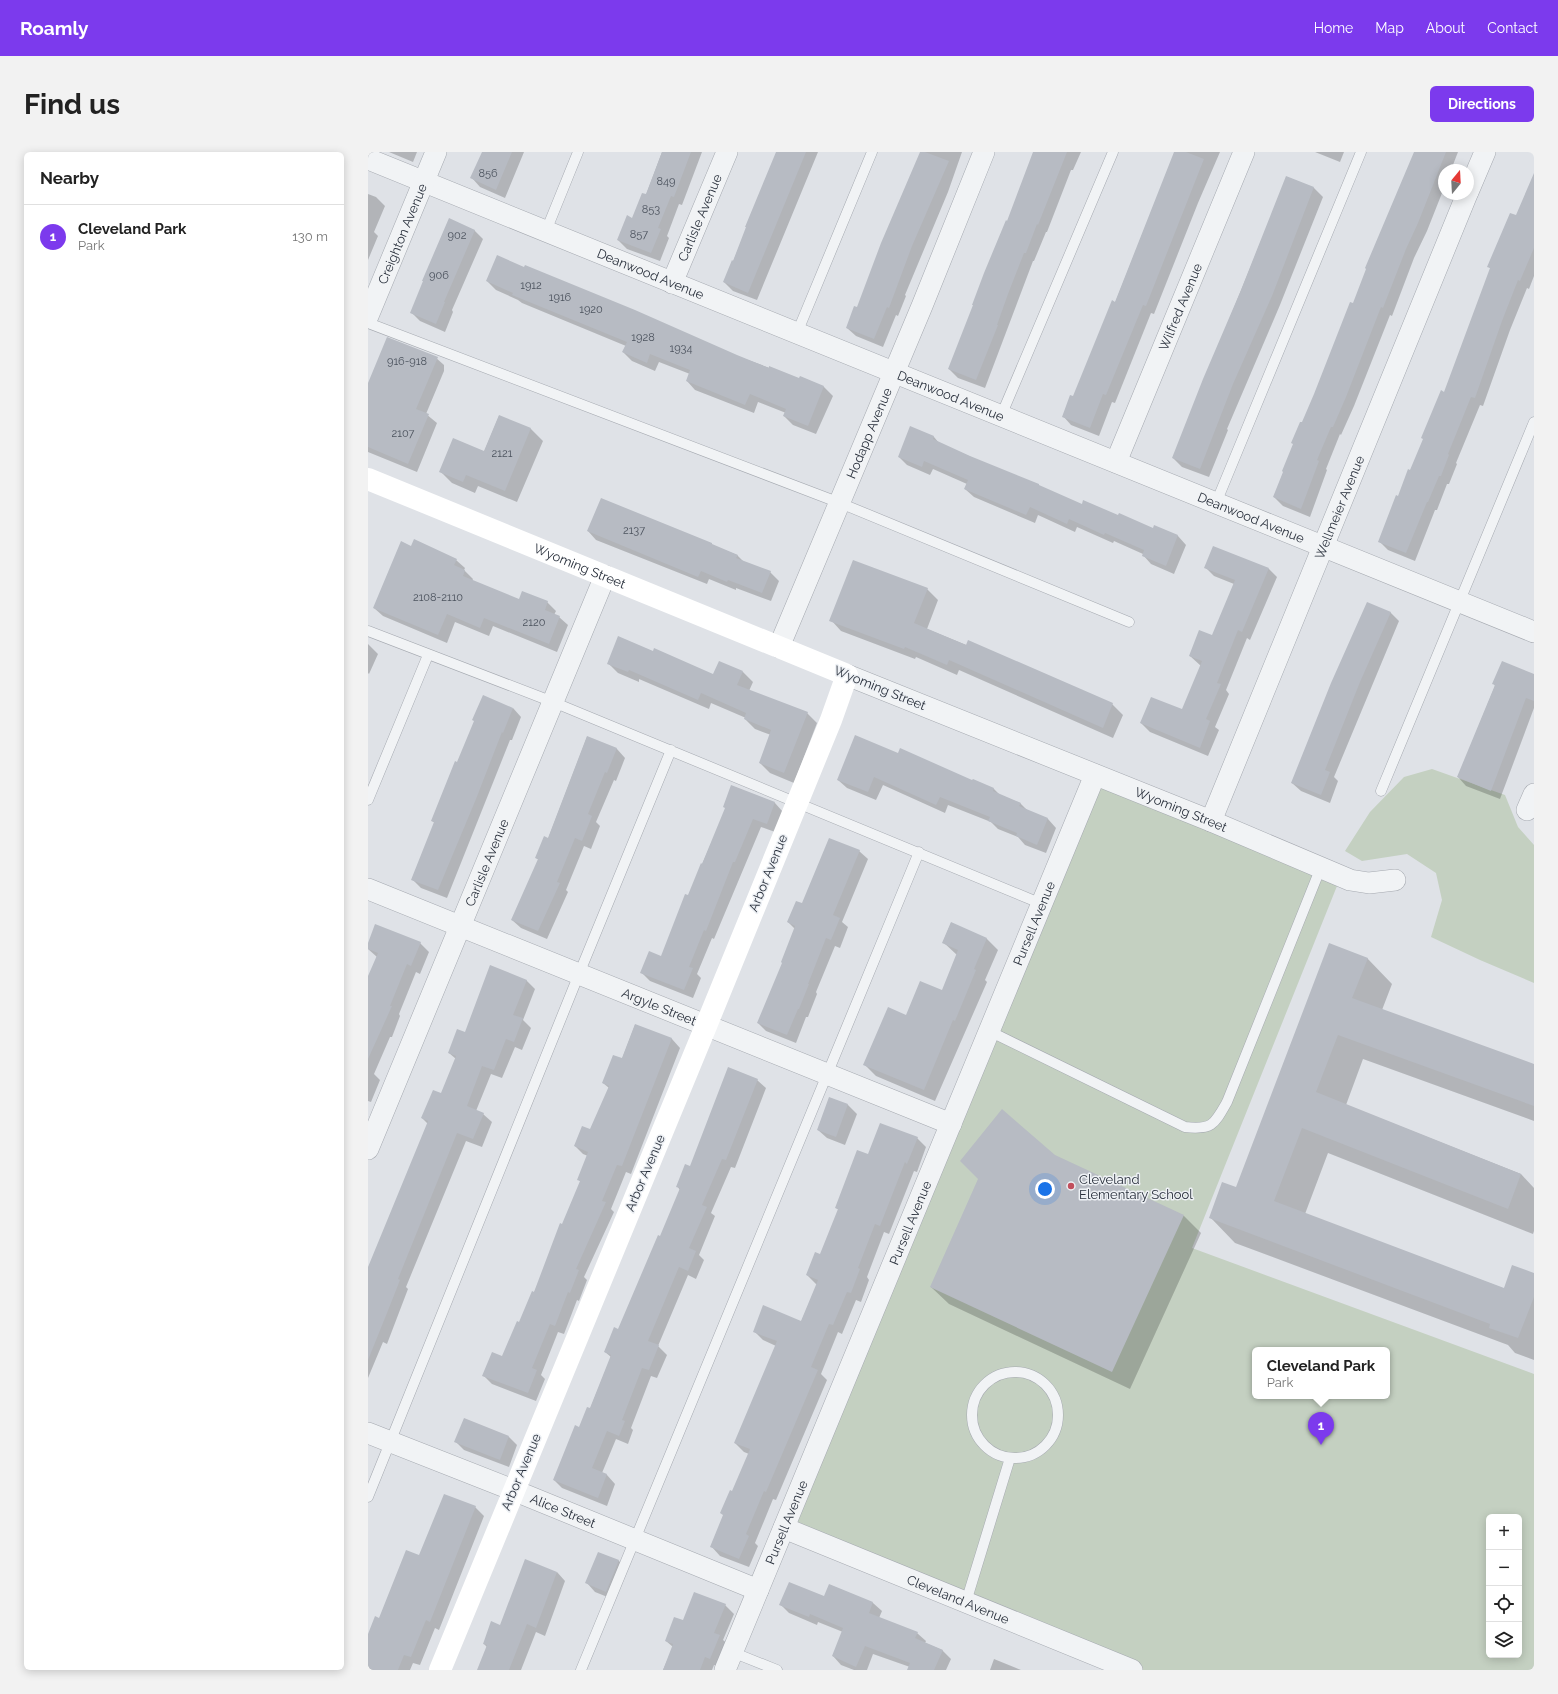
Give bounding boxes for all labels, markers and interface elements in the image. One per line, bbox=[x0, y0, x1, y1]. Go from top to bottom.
text: Roamly bbox=[20, 17, 88, 39]
text: Home bbox=[1314, 20, 1353, 36]
text: Map bbox=[1375, 20, 1404, 36]
text: About bbox=[1426, 20, 1465, 36]
text: Contact bbox=[1487, 20, 1538, 36]
button: Directions bbox=[1430, 86, 1534, 122]
text: Find us bbox=[24, 88, 120, 121]
north arrow bbox=[1438, 164, 1474, 200]
house number: 856 bbox=[478, 167, 498, 180]
text: Nearby bbox=[40, 168, 99, 188]
street label: Carlisle Avenue bbox=[675, 171, 725, 263]
house number: 849 bbox=[657, 175, 675, 188]
street label: Creighton Avenue bbox=[375, 181, 430, 286]
house number: 853 bbox=[642, 203, 660, 216]
text: Cleveland Park bbox=[78, 220, 187, 238]
house number: 857 bbox=[630, 228, 648, 241]
text: 1 bbox=[50, 229, 56, 244]
text: 130 m bbox=[292, 229, 328, 244]
house number: 902 bbox=[448, 229, 467, 242]
text: Park bbox=[78, 238, 105, 253]
street label: Deanwood Avenue bbox=[595, 245, 707, 302]
street label: Wilfred Avenue bbox=[1155, 261, 1205, 353]
house number: 906 bbox=[429, 269, 449, 282]
house number: 1912 bbox=[520, 279, 542, 292]
house number: 1916 bbox=[549, 291, 572, 304]
house number: 1920 bbox=[579, 303, 603, 316]
house number: 1928 bbox=[631, 331, 655, 344]
house number: 1934 bbox=[669, 342, 693, 355]
house number: 916-918 bbox=[387, 355, 427, 368]
street label: Deanwood Avenue bbox=[895, 367, 1007, 424]
street label: Hodapp Avenue bbox=[843, 385, 895, 481]
house number: 2107 bbox=[392, 427, 415, 440]
house number: 2121 bbox=[492, 447, 513, 460]
street label: Wellmeier Avenue bbox=[1311, 453, 1367, 561]
street label: Deanwood Avenue bbox=[1195, 489, 1307, 546]
house number: 2137 bbox=[623, 524, 645, 537]
street label: Wyoming Street bbox=[532, 540, 629, 591]
house number: 2108-2110 bbox=[413, 591, 463, 604]
house number: 2120 bbox=[523, 616, 546, 629]
street label: Wyoming Street bbox=[832, 663, 929, 713]
street label: Wyoming Street bbox=[1133, 784, 1230, 835]
street label: Carlisle Avenue bbox=[462, 816, 511, 908]
street label: Arbor Avenue bbox=[746, 832, 790, 914]
street label: Pursell Avenue bbox=[1010, 879, 1058, 968]
street label: Argyle Street bbox=[620, 985, 699, 1028]
street label: Arbor Avenue bbox=[622, 1132, 668, 1214]
place label: Cleveland Elementary School bbox=[1079, 1172, 1193, 1202]
street label: Pursell Avenue bbox=[886, 1178, 934, 1267]
your location bbox=[1035, 1179, 1055, 1199]
marker: Cleveland Elementary School bbox=[1066, 1181, 1076, 1191]
popup bbox=[1252, 1347, 1390, 1399]
text: Cleveland Park bbox=[1267, 1357, 1375, 1375]
text: Park bbox=[1267, 1375, 1293, 1390]
pin: 1 bbox=[1308, 1412, 1334, 1445]
street label: Arbor Avenue bbox=[498, 1431, 544, 1513]
street label: Pursell Avenue bbox=[762, 1478, 810, 1566]
street label: Alice Street bbox=[528, 1490, 599, 1531]
map controls bbox=[1486, 1514, 1522, 1658]
button: + bbox=[1486, 1514, 1522, 1550]
button: − bbox=[1486, 1550, 1522, 1586]
street label: Cleveland Avenue bbox=[905, 1571, 1012, 1627]
button: locate bbox=[1486, 1586, 1522, 1622]
button: layers bbox=[1486, 1622, 1522, 1658]

